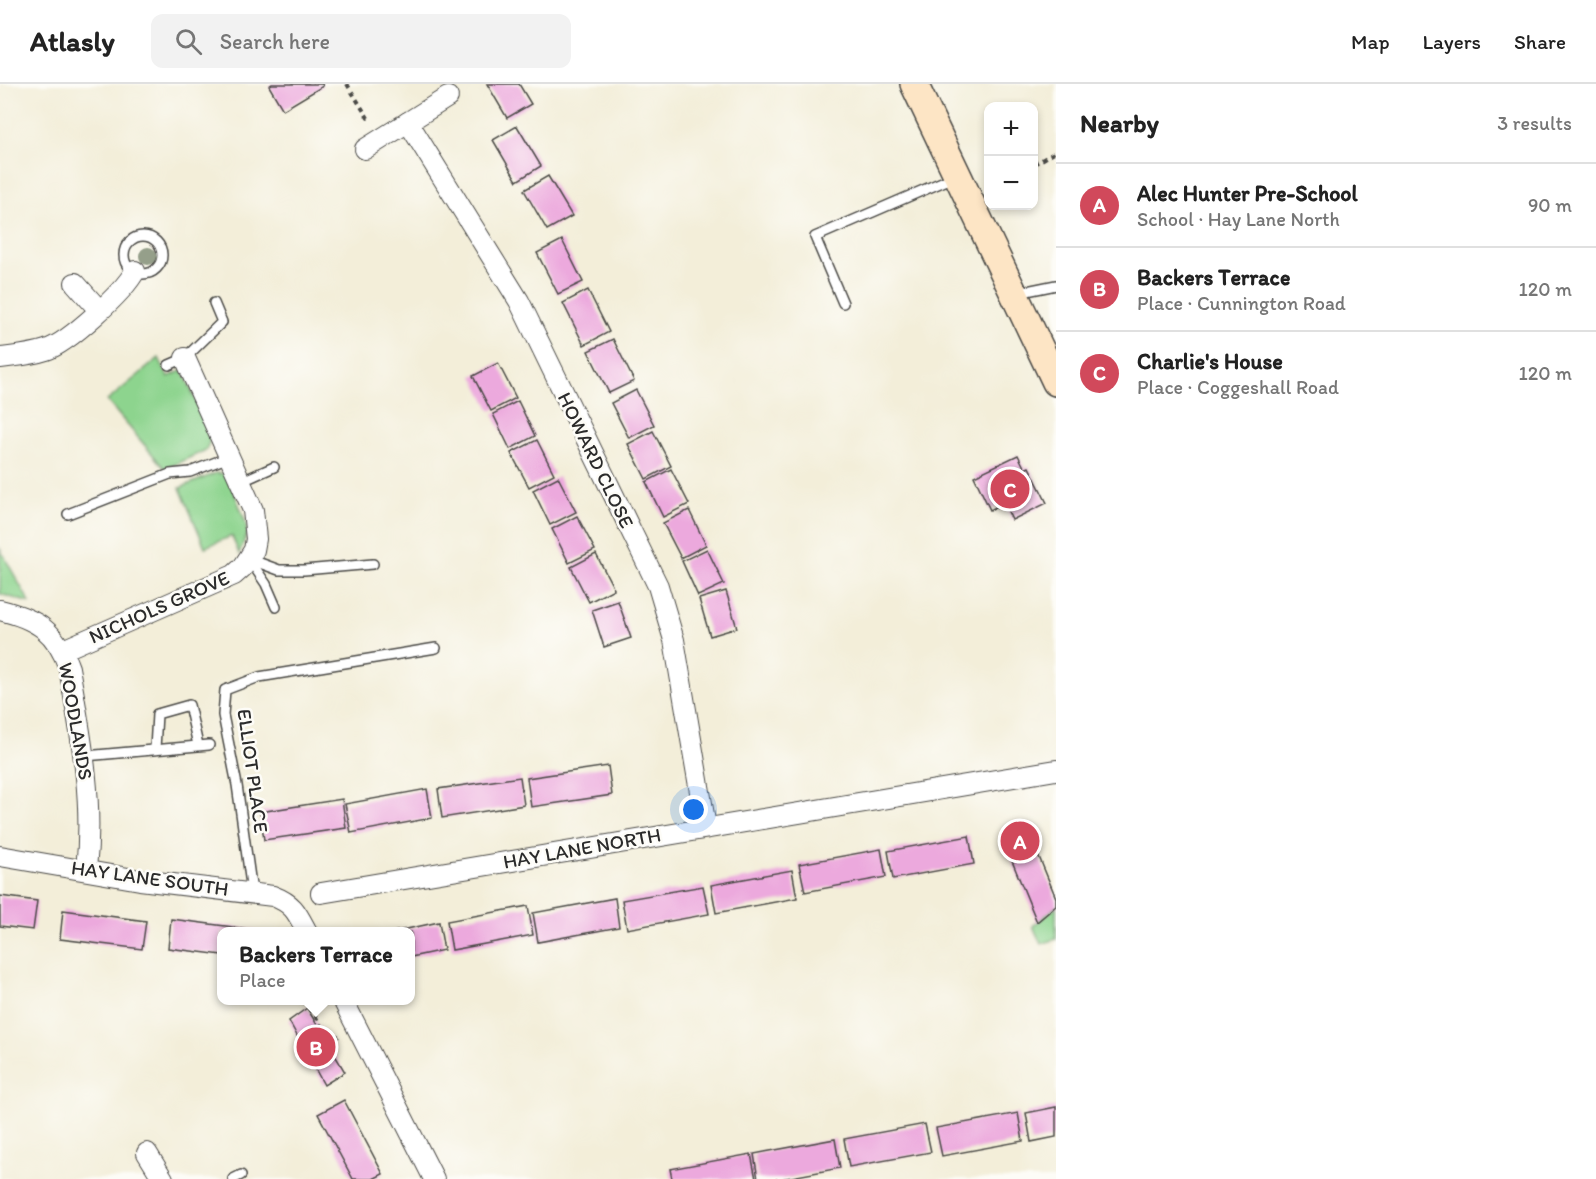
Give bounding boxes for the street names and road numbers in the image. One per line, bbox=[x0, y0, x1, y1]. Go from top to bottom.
street label: HOWARD CLOSE bbox=[553, 388, 639, 532]
street label: NICHOLS GROVE bbox=[85, 565, 233, 649]
street label: WOODLANDS bbox=[54, 660, 98, 782]
street label: ELLIOT PLACE bbox=[232, 707, 274, 835]
street label: HAY LANE NORTH bbox=[501, 822, 663, 874]
street label: HAY LANE SOUTH bbox=[70, 855, 230, 901]

